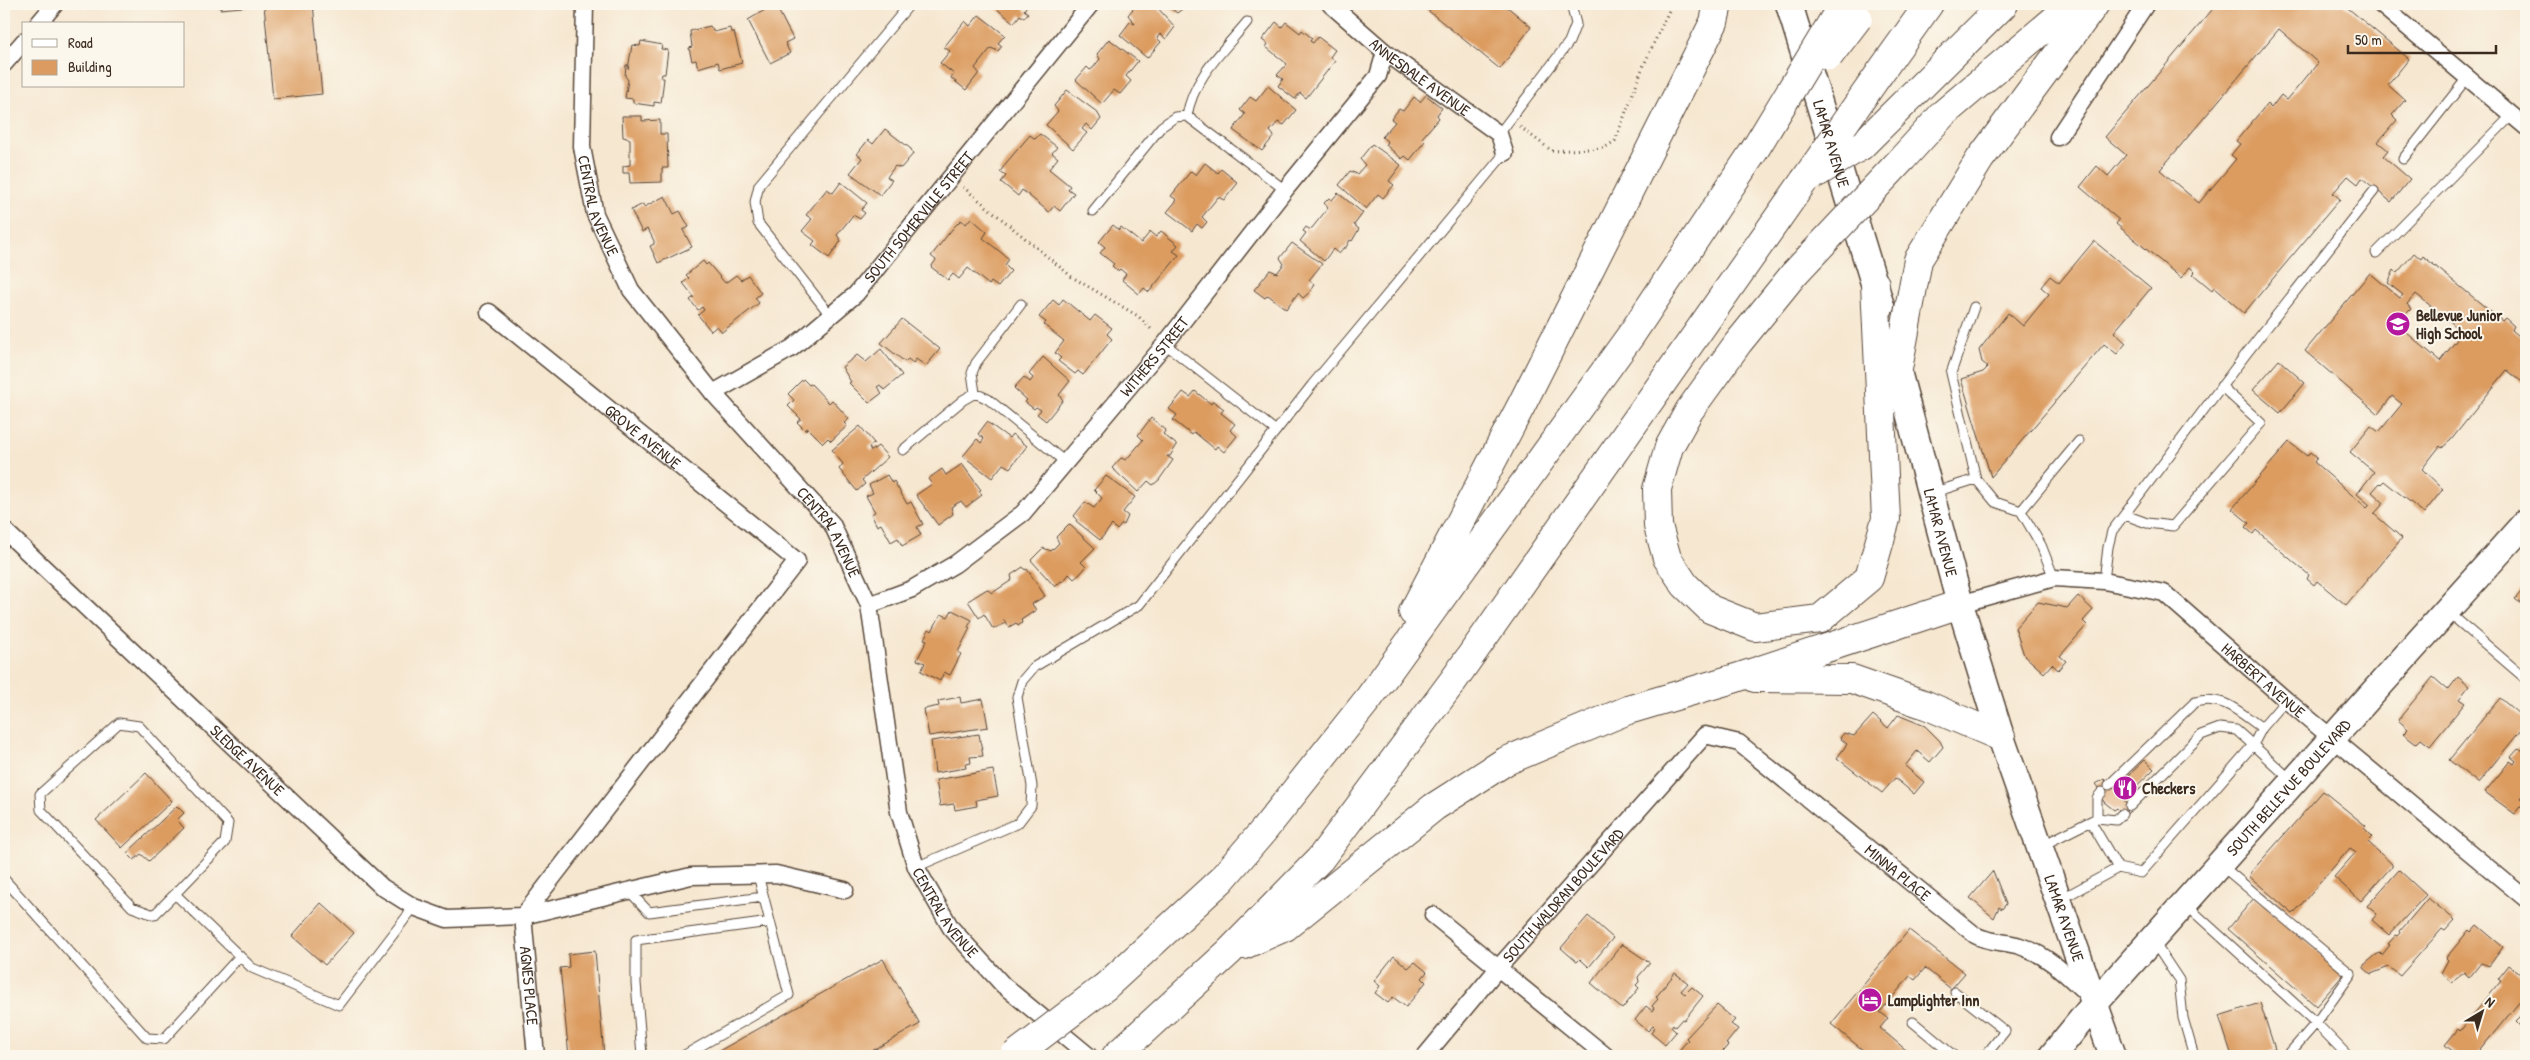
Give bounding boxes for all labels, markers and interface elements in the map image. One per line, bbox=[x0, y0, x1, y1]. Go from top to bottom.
legend bbox=[22, 22, 185, 88]
scale bar bbox=[2348, 22, 2495, 54]
text: 50 m bbox=[2355, 29, 2382, 50]
text: Road bbox=[68, 32, 93, 53]
street label: ANNESDALE AVENUE bbox=[1365, 33, 1475, 121]
text: Building bbox=[68, 56, 112, 77]
street label: LAMAR AVENUE bbox=[1808, 97, 1855, 190]
street label: SOUTH SOMERVILLE STREET bbox=[859, 146, 979, 287]
street label: CENTRAL AVENUE bbox=[573, 153, 624, 260]
place label: Bellevue Junior High School bbox=[2416, 304, 2503, 345]
street label: WITHERS STREET bbox=[1115, 311, 1194, 401]
school or university icon: Bellevue Junior High School bbox=[2385, 311, 2411, 337]
street label: GROVE AVENUE bbox=[600, 399, 686, 474]
street label: CENTRAL AVENUE bbox=[792, 481, 866, 581]
street label: LAMAR AVENUE bbox=[1919, 486, 1963, 579]
street label: HARBERT AVENUE bbox=[2217, 637, 2310, 723]
street label: SOUTH BELLEVUE BOULEVARD bbox=[2221, 714, 2356, 861]
street label: SLEDGE AVENUE bbox=[206, 719, 290, 801]
restaurant icon: Checkers bbox=[2112, 775, 2138, 801]
place label: Checkers bbox=[2142, 777, 2196, 799]
street label: SOUTH WALDRAN BOULEVARD bbox=[1497, 823, 1629, 967]
street label: MINNA PLACE bbox=[1860, 839, 1936, 906]
street label: CENTRAL AVENUE bbox=[907, 863, 984, 962]
street label: LAMAR AVENUE bbox=[2039, 872, 2090, 964]
street label: AGNES PLACE bbox=[515, 945, 544, 1026]
hotel icon: Lamplighter Inn bbox=[1857, 987, 1883, 1013]
north arrow bbox=[2458, 988, 2508, 1038]
place label: Lamplighter Inn bbox=[1888, 989, 1980, 1012]
text: N bbox=[2482, 992, 2500, 1011]

